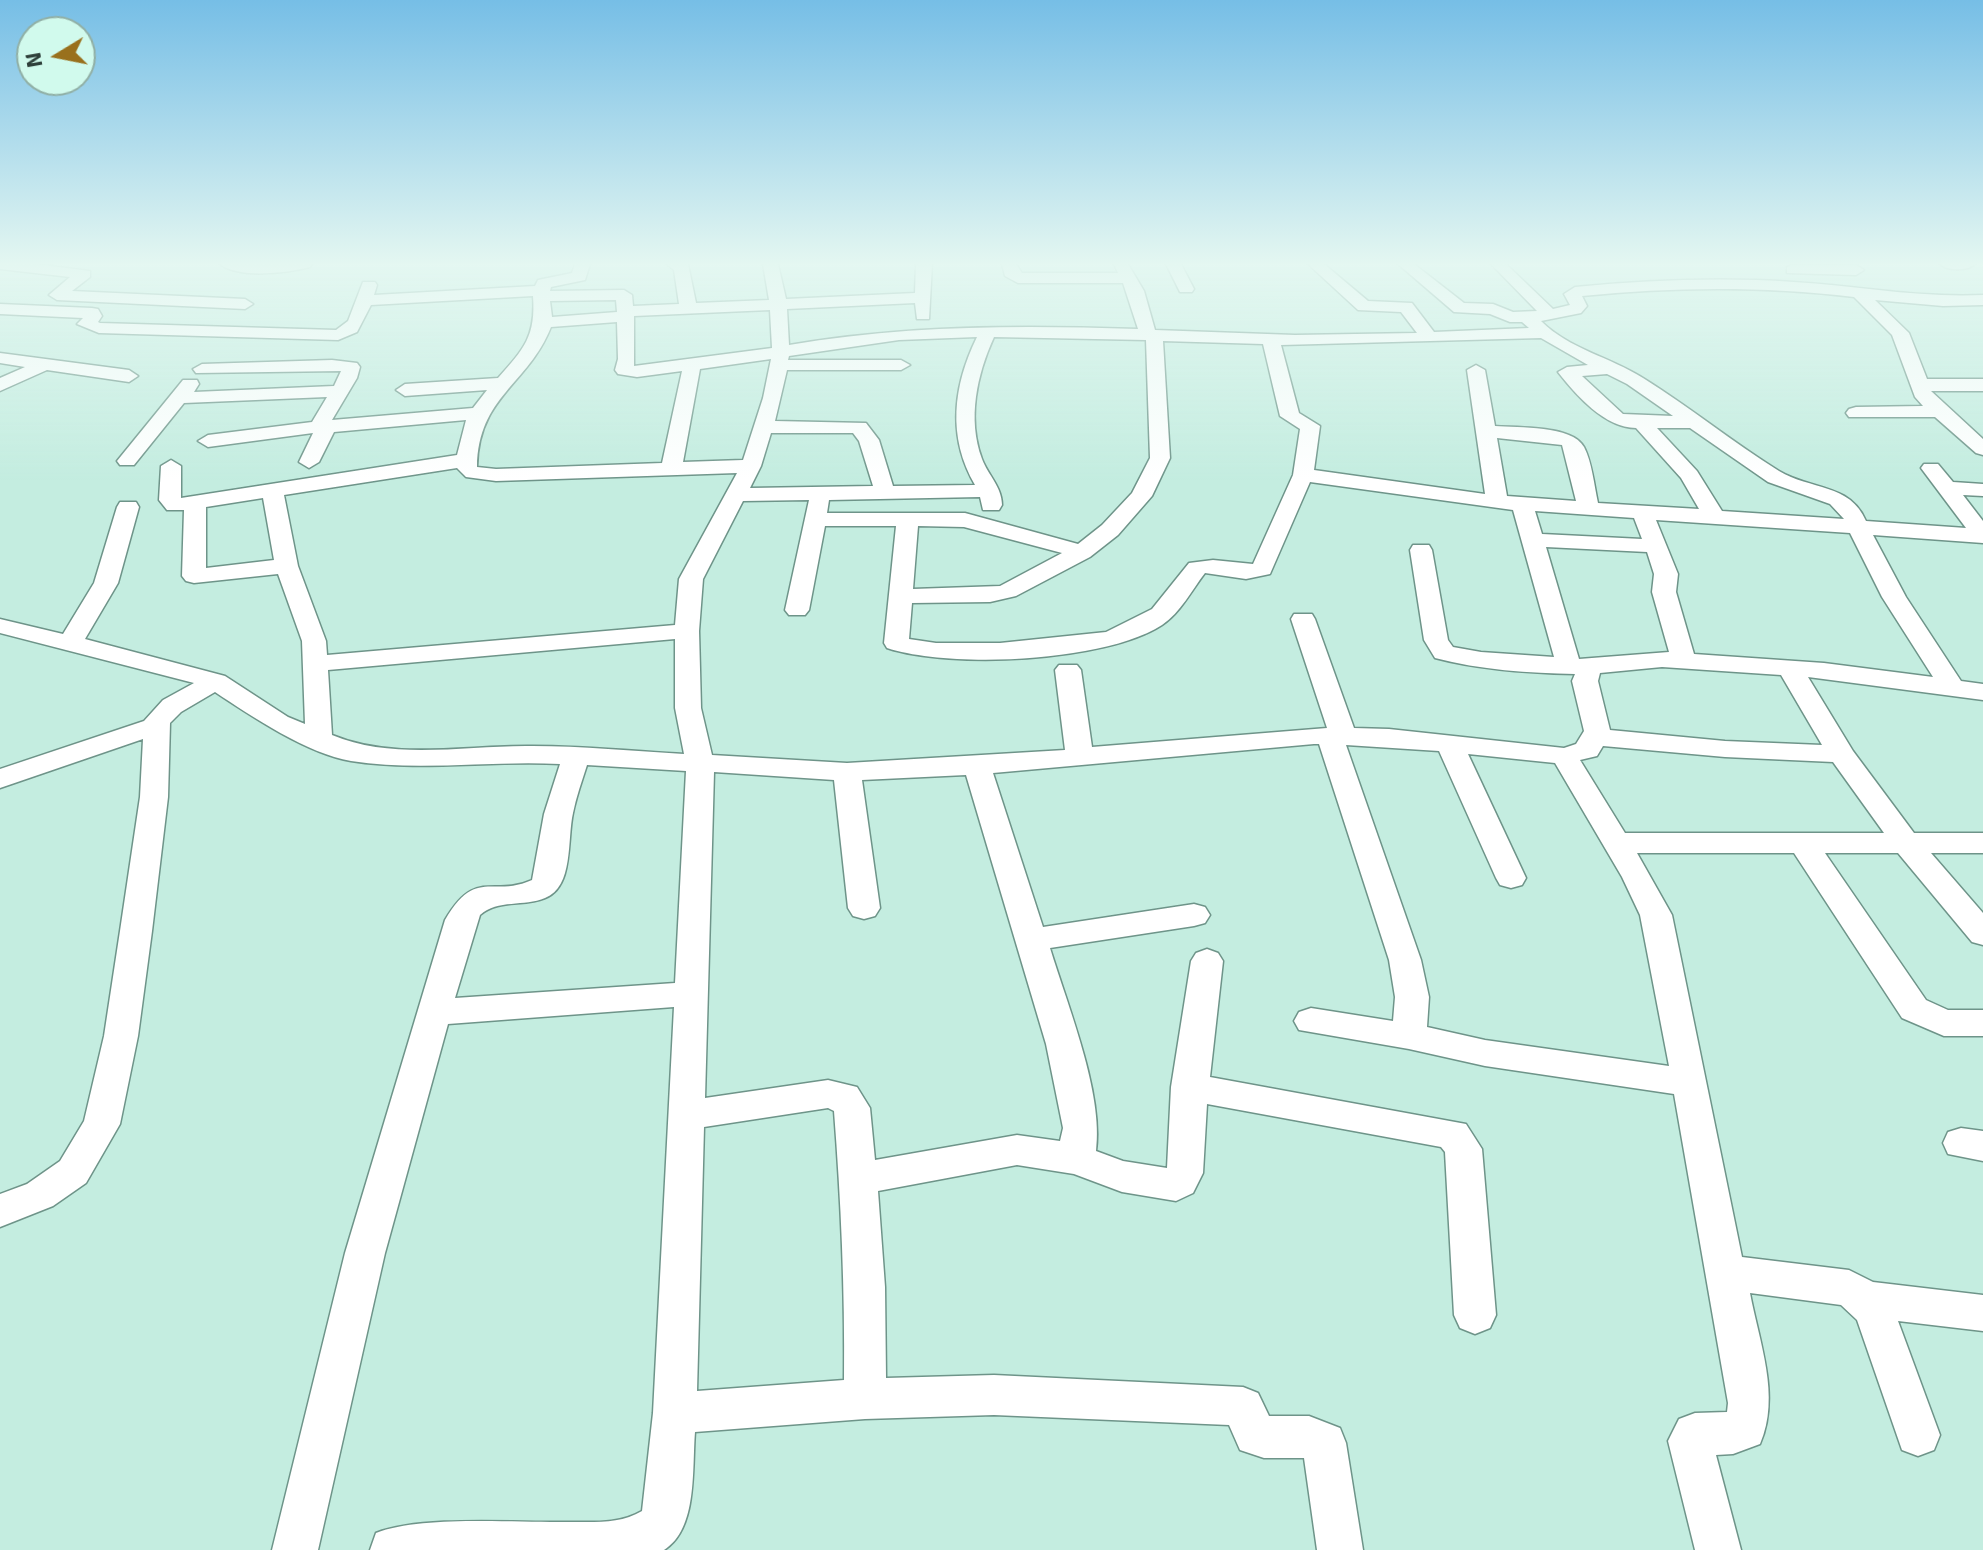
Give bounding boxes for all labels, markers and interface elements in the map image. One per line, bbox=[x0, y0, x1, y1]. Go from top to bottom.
north arrow bbox=[16, 16, 96, 96]
text: N bbox=[19, 50, 48, 70]

